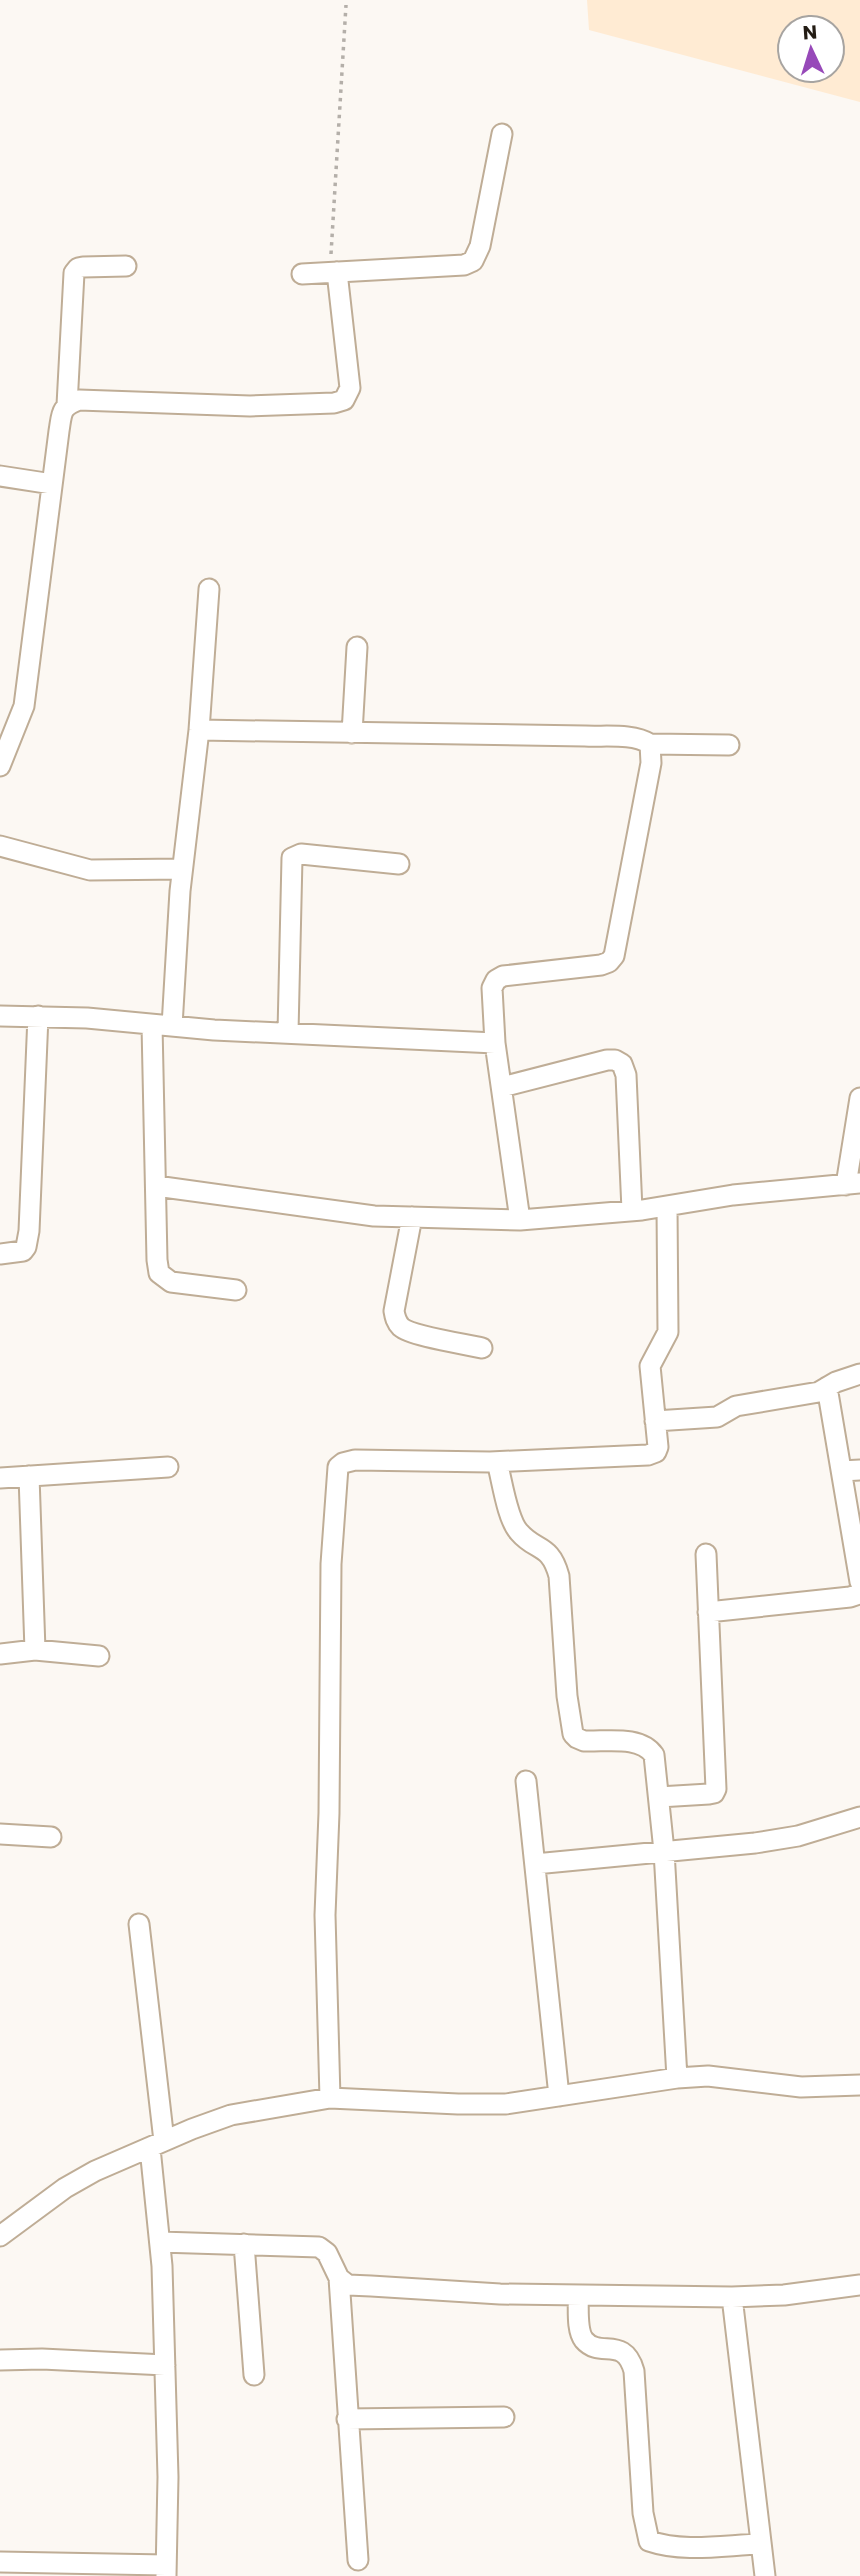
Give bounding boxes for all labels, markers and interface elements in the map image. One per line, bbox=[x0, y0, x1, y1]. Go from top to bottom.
north arrow bbox=[776, 14, 846, 84]
text: N bbox=[802, 19, 818, 47]

